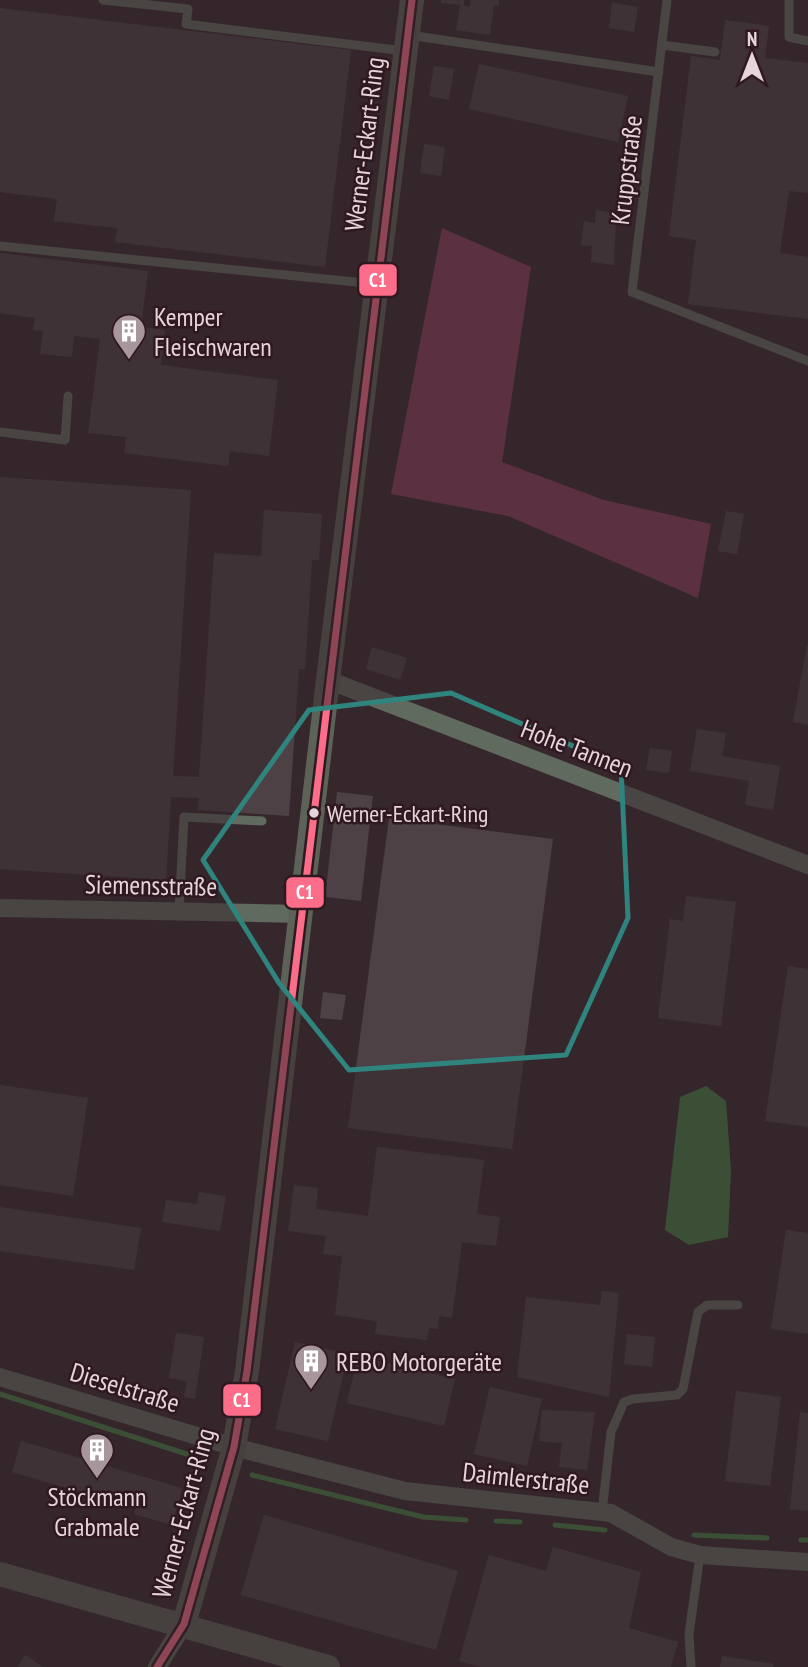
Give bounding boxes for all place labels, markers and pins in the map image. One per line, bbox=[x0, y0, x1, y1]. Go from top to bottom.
place label: Kemper Fleischwaren bbox=[154, 300, 272, 363]
building icon: Kemper Fleischwaren bbox=[110, 312, 148, 361]
place label: Werner-Eckart-Ring bbox=[327, 798, 488, 829]
marker: Werner-Eckart-Ring bbox=[307, 806, 321, 820]
building icon: REBO Motorgeräte bbox=[292, 1342, 330, 1391]
place label: REBO Motorgeräte bbox=[336, 1345, 502, 1378]
building icon: Stöckmann Grabmale bbox=[78, 1431, 116, 1480]
place label: Stöckmann Grabmale bbox=[48, 1480, 146, 1543]

